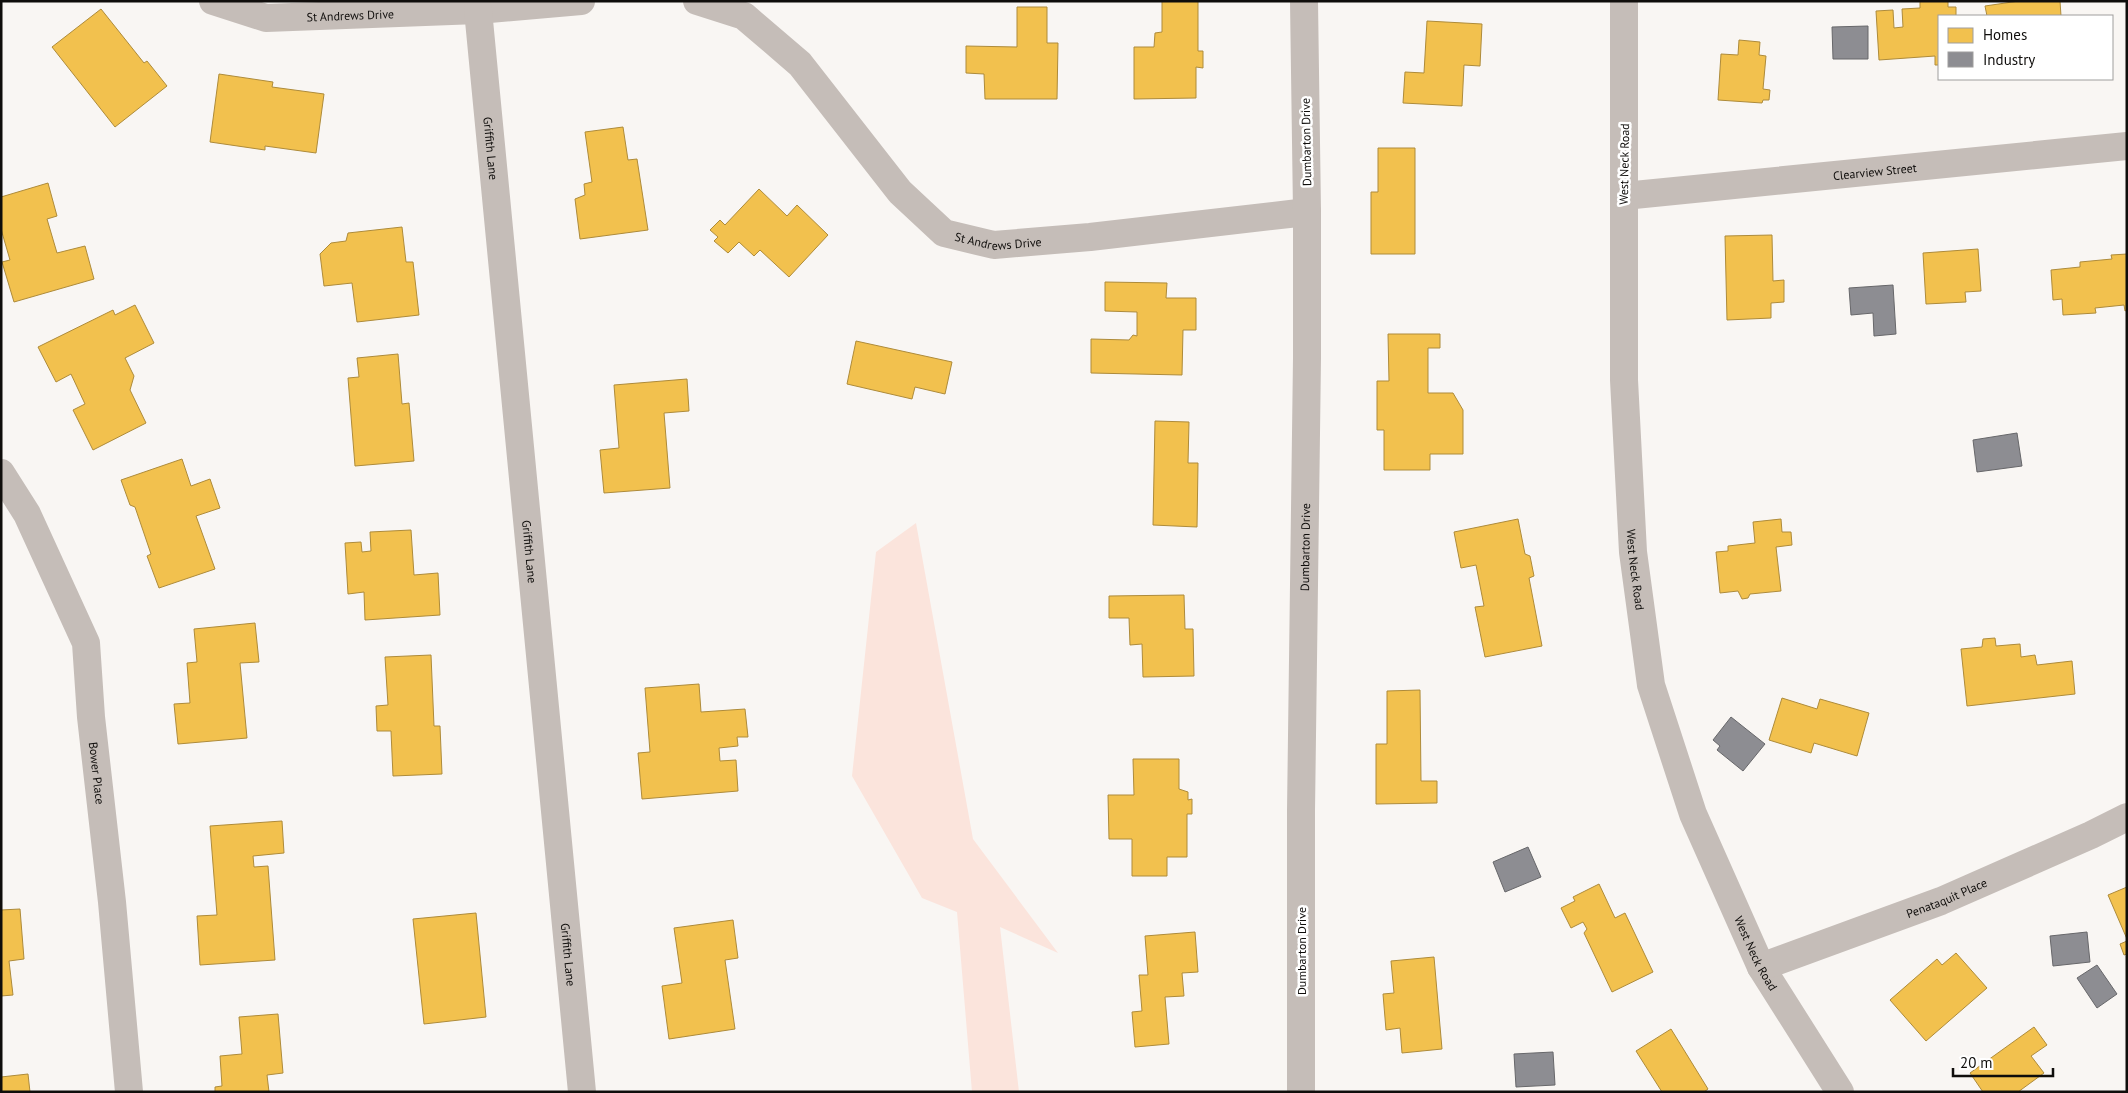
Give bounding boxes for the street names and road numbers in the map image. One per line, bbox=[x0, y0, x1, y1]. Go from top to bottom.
street label: St Andrews Drive bbox=[306, 6, 394, 24]
street label: Dumbarton Drive bbox=[1298, 98, 1314, 186]
street label: Griffith Lane bbox=[481, 116, 502, 181]
street label: West Neck Road bbox=[1616, 123, 1632, 205]
street label: Clearview Street bbox=[1832, 159, 1917, 183]
street label: St Andrews Drive bbox=[954, 228, 1042, 253]
street label: Dumbarton Drive bbox=[1296, 503, 1313, 591]
street label: Griffith Lane bbox=[520, 519, 541, 584]
street label: West Neck Road bbox=[1624, 529, 1648, 611]
street label: Bower Place bbox=[86, 741, 108, 805]
street label: Penataquit Place bbox=[1904, 874, 1989, 921]
street label: Dumbarton Drive bbox=[1294, 907, 1309, 995]
street label: West Neck Road bbox=[1732, 913, 1781, 993]
street label: Griffith Lane bbox=[558, 922, 579, 987]

